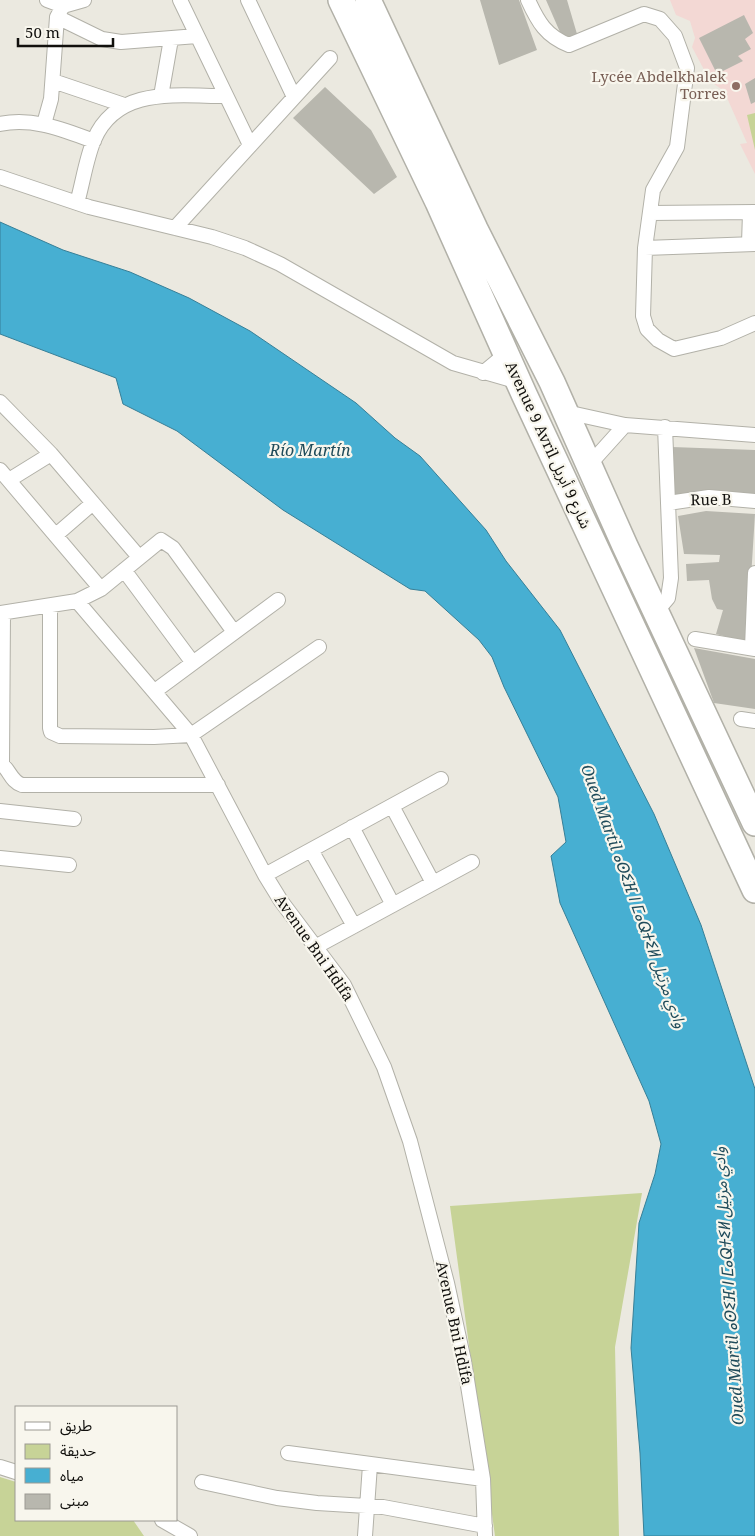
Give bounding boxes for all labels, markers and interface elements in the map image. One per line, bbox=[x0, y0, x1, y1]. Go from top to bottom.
scale bar bbox=[18, 15, 112, 47]
text: 50 m bbox=[25, 22, 60, 42]
place label: Lycée Abdelkhalek Torres bbox=[591, 66, 726, 103]
marker: Lycée Abdelkhalek Torres bbox=[730, 80, 742, 92]
street label: Avenue 9 Avril شارع 9 أبريل bbox=[499, 358, 597, 533]
water label: Río Martín bbox=[269, 439, 351, 461]
street label: Rue B bbox=[690, 489, 732, 509]
water label: Oued Martil ⴰⵙⵉⴼ ⵏ ⵎⴰⵕⵜⵉⵍ وادي مرتيل bbox=[573, 761, 692, 1032]
street label: Avenue Bni Hdifa bbox=[271, 890, 359, 1005]
water label: Oued Martil ⴰⵙⵉⴼ ⵏ ⵎⴰⵕⵜⵉⵍ وادي مرتيل bbox=[707, 1146, 751, 1426]
street label: Avenue Bni Hdifa bbox=[432, 1259, 478, 1386]
legend bbox=[15, 1406, 178, 1521]
text: طريق bbox=[60, 1415, 92, 1436]
text: حديقة bbox=[60, 1440, 96, 1460]
text: مياه bbox=[60, 1465, 84, 1485]
text: مبنى bbox=[60, 1490, 89, 1510]

